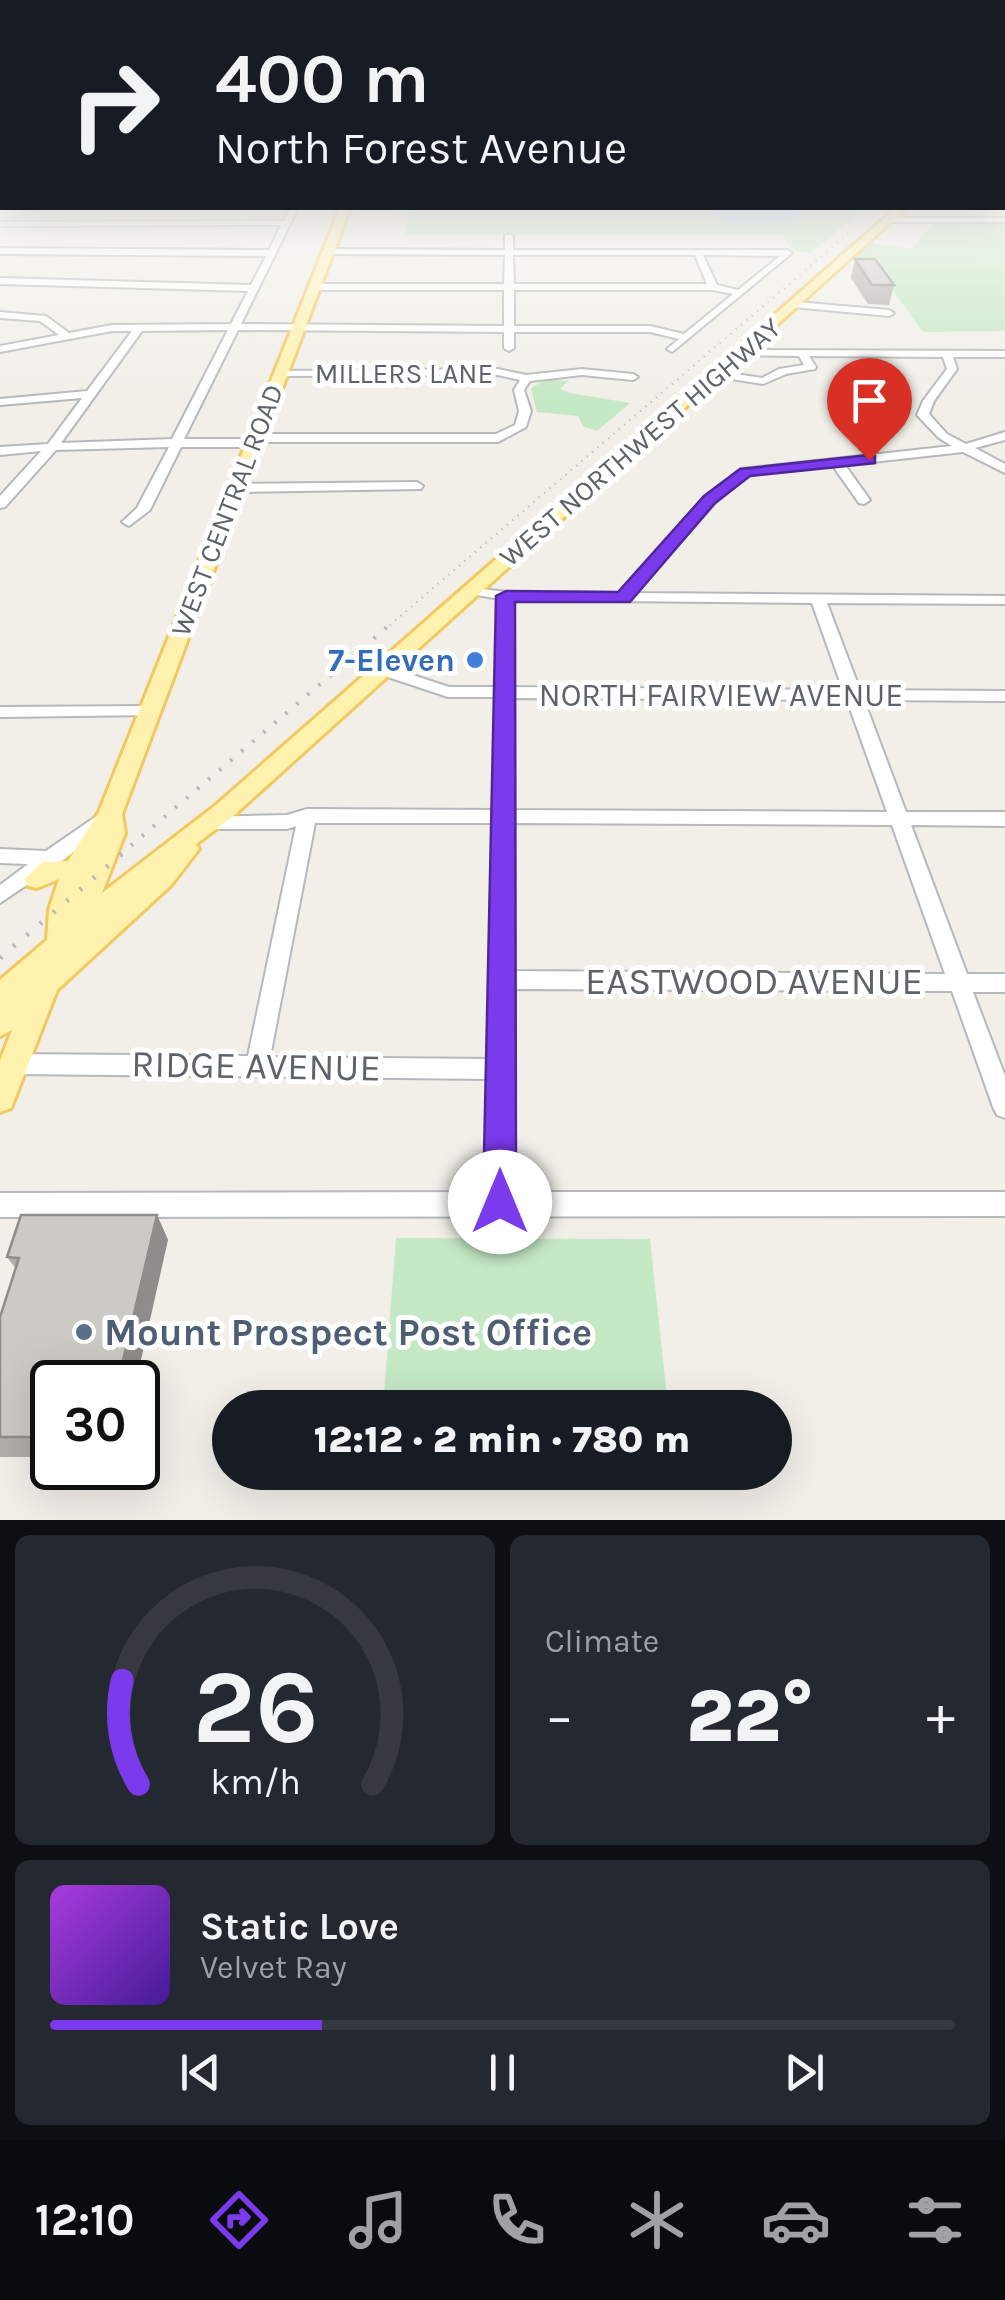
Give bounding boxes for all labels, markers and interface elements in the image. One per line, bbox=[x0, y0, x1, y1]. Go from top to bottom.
text: 400 m bbox=[215, 38, 429, 120]
icon: right bbox=[50, 40, 180, 170]
text: North Forest Avenue bbox=[215, 122, 627, 174]
street label: WEST NORTHWEST HIGHWAY bbox=[493, 310, 788, 573]
street label: MILLERS LANE bbox=[315, 357, 493, 390]
pin bbox=[827, 358, 912, 461]
icon: arrive bbox=[842, 373, 897, 428]
street label: WEST CENTRAL ROAD bbox=[164, 379, 290, 641]
place label: 7-Eleven bbox=[328, 642, 455, 679]
marker: 7-Eleven bbox=[464, 649, 486, 671]
street label: NORTH FAIRVIEW AVENUE bbox=[539, 677, 903, 714]
street label: EASTWOOD AVENUE bbox=[585, 959, 923, 1004]
street label: RIDGE AVENUE bbox=[131, 1041, 381, 1091]
position arrow bbox=[448, 1150, 552, 1254]
place label: Mount Prospect Post Office bbox=[104, 1310, 592, 1355]
marker: Mount Prospect Post Office bbox=[73, 1321, 95, 1343]
speed limit sign: 30 bbox=[30, 1360, 160, 1490]
text: 12:12 · 2 min · 780 m bbox=[314, 1417, 690, 1462]
text: Climate bbox=[545, 1623, 659, 1660]
text: 26 bbox=[192, 1647, 318, 1768]
text: 22° bbox=[686, 1672, 814, 1760]
text: − bbox=[545, 1684, 574, 1748]
text: + bbox=[926, 1684, 955, 1748]
text: km/h bbox=[210, 1761, 300, 1803]
text: Static Love bbox=[200, 1904, 399, 1949]
text: Velvet Ray bbox=[200, 1949, 347, 1986]
icon: previous bbox=[173, 2045, 228, 2100]
icon: pause bbox=[475, 2045, 530, 2100]
icon: next bbox=[777, 2045, 832, 2100]
icon: directions bbox=[204, 2185, 274, 2255]
icon: music bbox=[343, 2185, 413, 2255]
icon: phone bbox=[482, 2185, 552, 2255]
icon: climate bbox=[622, 2185, 692, 2255]
icon: car bbox=[761, 2185, 831, 2255]
icon: filters bbox=[900, 2185, 970, 2255]
text: 12:10 bbox=[35, 2194, 135, 2246]

